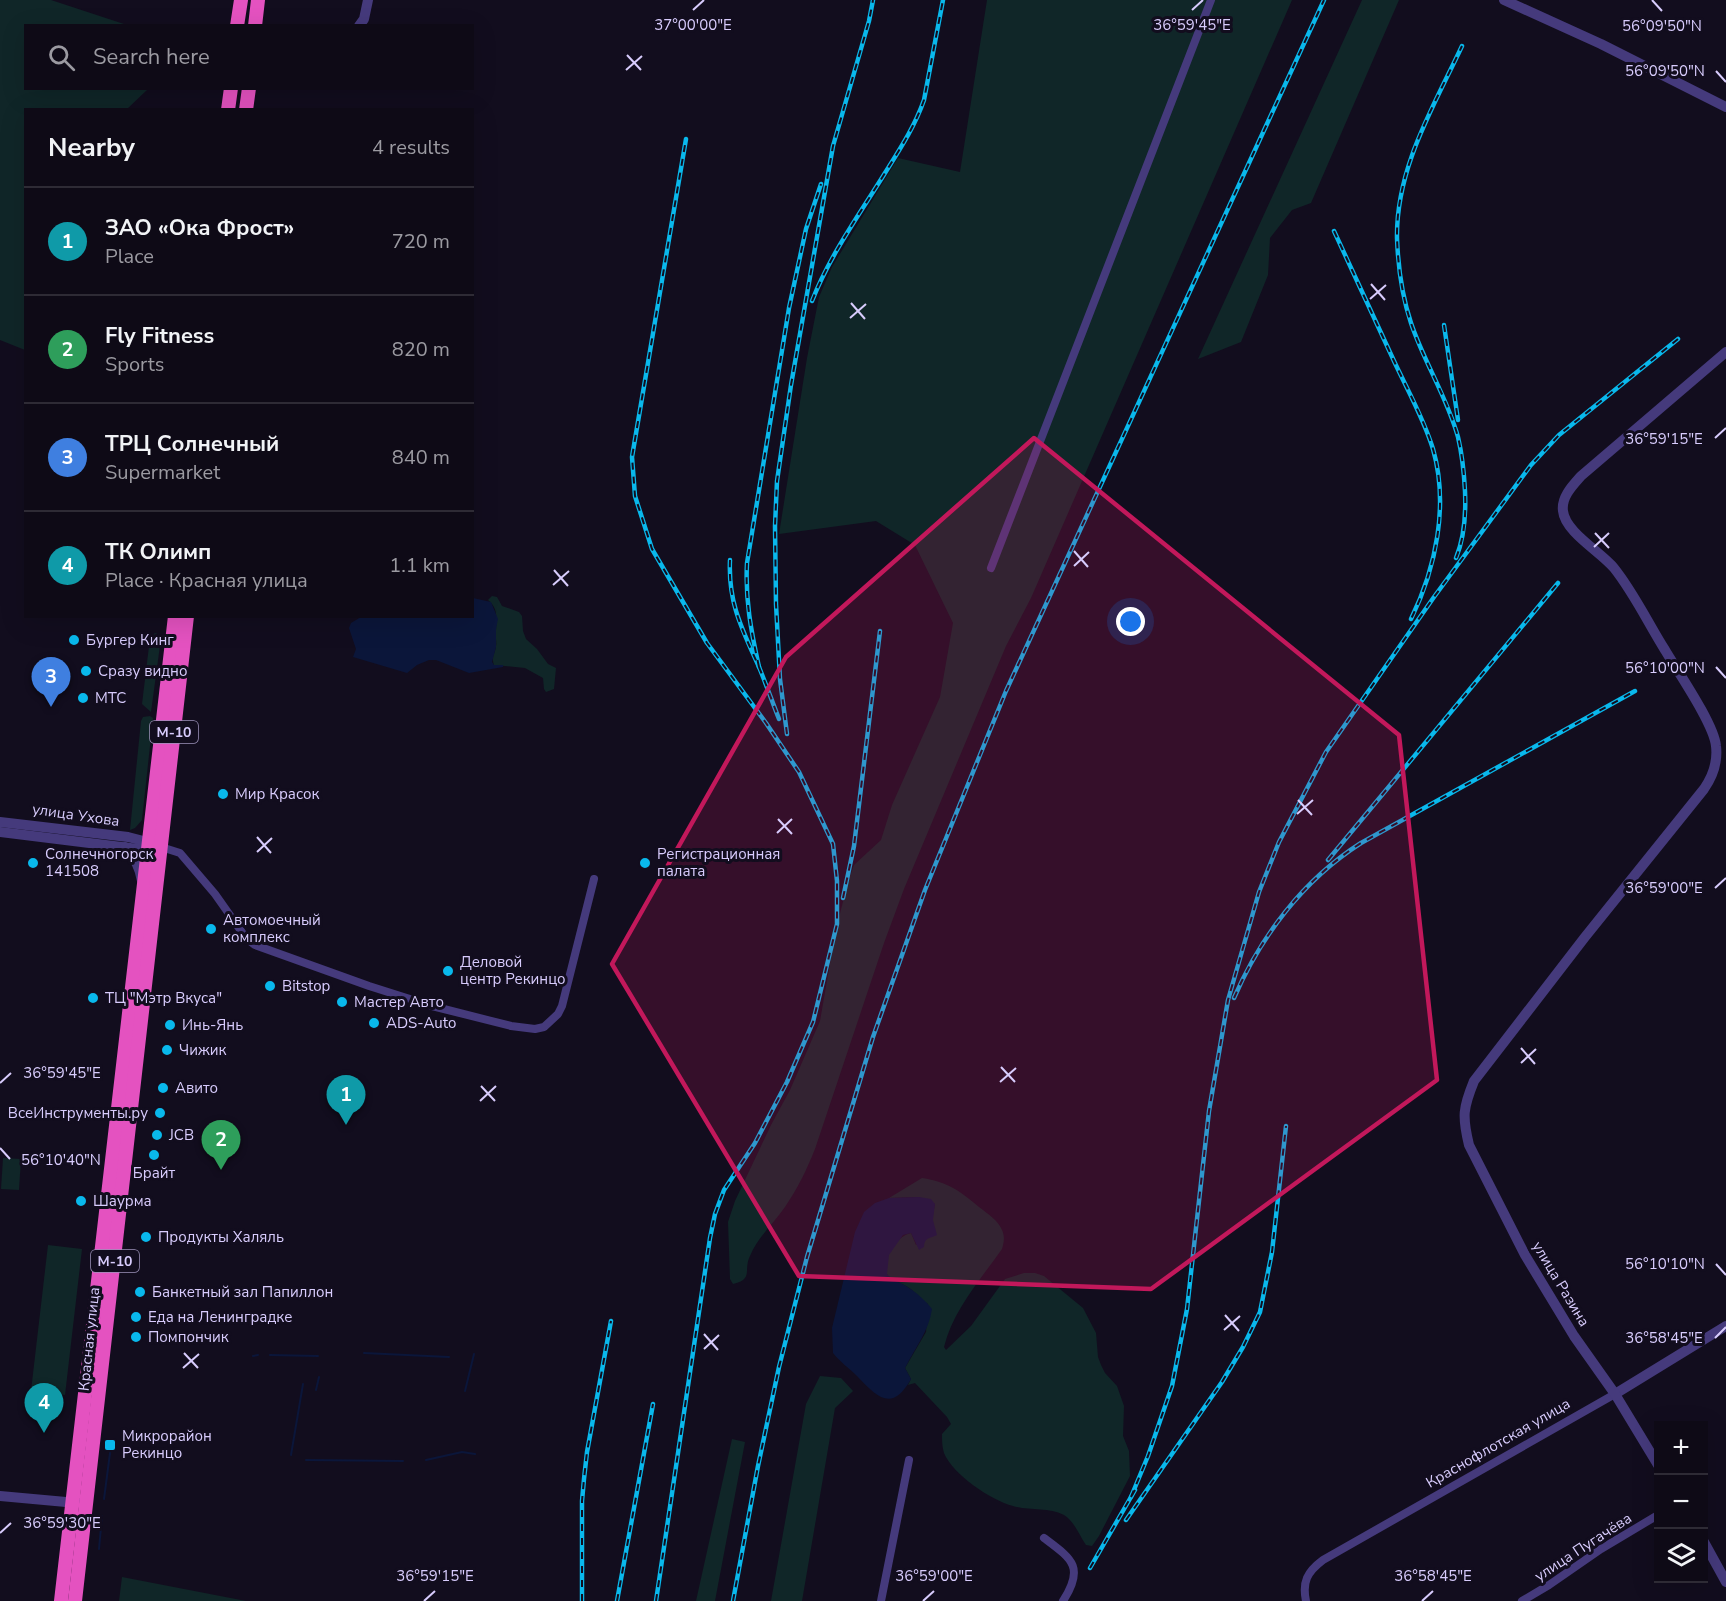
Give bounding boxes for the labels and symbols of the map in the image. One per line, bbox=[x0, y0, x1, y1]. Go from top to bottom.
text: 37°00'00"E bbox=[654, 15, 732, 35]
text: 36°59'45"E bbox=[1153, 15, 1231, 35]
text: 56°09'50"N bbox=[1622, 16, 1702, 36]
text: 56°09'50"N bbox=[1625, 61, 1705, 81]
text: 36°59'15"E bbox=[1625, 429, 1703, 449]
your location bbox=[1116, 607, 1145, 636]
place label: Бургер Кинг bbox=[86, 630, 174, 650]
marker: Бургер Кинг bbox=[67, 633, 81, 647]
pin: 3 bbox=[32, 658, 70, 707]
text: 56°10'00"N bbox=[1625, 658, 1705, 678]
place label: Сразу видно bbox=[98, 661, 187, 681]
marker: Сразу видно bbox=[79, 664, 93, 678]
place label: МТС bbox=[95, 688, 126, 708]
marker: МТС bbox=[76, 691, 90, 705]
road number: М-10 bbox=[150, 721, 198, 743]
place label: Мир Красок bbox=[235, 784, 320, 804]
marker: Мир Красок bbox=[216, 787, 230, 801]
street label: улица Ухова bbox=[31, 799, 121, 831]
place label: Солнечногорск 141508 bbox=[45, 844, 153, 881]
place label: Регистрационная палата bbox=[657, 844, 780, 881]
marker: Солнечногорск 141508 bbox=[26, 856, 40, 870]
marker: Регистрационная палата bbox=[638, 856, 652, 870]
text: 36°59'00"E bbox=[1625, 878, 1703, 898]
place label: Автомоечный комплекс bbox=[223, 910, 321, 947]
marker: Автомоечный комплекс bbox=[204, 922, 218, 936]
place label: Деловой центр Рекинцо bbox=[460, 952, 566, 989]
marker: Деловой центр Рекинцо bbox=[441, 964, 455, 978]
place label: Bitstop bbox=[282, 976, 331, 996]
marker: Bitstop bbox=[263, 979, 277, 993]
place label: ТЦ "Мэтр Вкуса" bbox=[105, 988, 222, 1008]
marker: ТЦ "Мэтр Вкуса" bbox=[86, 991, 100, 1005]
place label: Мастер Авто bbox=[354, 992, 444, 1012]
marker: Мастер Авто bbox=[335, 995, 349, 1009]
place label: ADS-Auto bbox=[386, 1013, 456, 1033]
place label: Инь-Янь bbox=[182, 1015, 243, 1035]
marker: ADS-Auto bbox=[367, 1016, 381, 1030]
marker: Инь-Янь bbox=[163, 1018, 177, 1032]
place label: Чижик bbox=[179, 1040, 226, 1060]
marker: Чижик bbox=[160, 1043, 174, 1057]
text: 36°59'45"E bbox=[23, 1063, 101, 1083]
pin: 1 bbox=[326, 1076, 366, 1125]
place label: Авито bbox=[175, 1078, 218, 1098]
marker: Авито bbox=[156, 1081, 170, 1095]
place label: ВсеИнструменты.ру bbox=[8, 1103, 148, 1123]
marker: ВсеИнструменты.ру bbox=[153, 1106, 167, 1120]
pin: 2 bbox=[202, 1120, 240, 1170]
place label: JCB bbox=[168, 1125, 194, 1145]
marker: JCB bbox=[150, 1128, 164, 1142]
marker: Брайт bbox=[147, 1148, 161, 1162]
text: 56°10'40"N bbox=[21, 1150, 101, 1170]
place label: Брайт bbox=[133, 1163, 175, 1183]
place label: Шаурма bbox=[93, 1191, 152, 1211]
marker: Шаурма bbox=[74, 1194, 88, 1208]
place label: Продукты Халяль bbox=[158, 1227, 284, 1247]
marker: Продукты Халяль bbox=[139, 1230, 153, 1244]
street label: улица Разина bbox=[1528, 1238, 1594, 1330]
road number: М-10 bbox=[91, 1250, 139, 1272]
text: 56°10'10"N bbox=[1625, 1254, 1705, 1274]
place label: Банкетный зал Папиллон bbox=[152, 1282, 333, 1302]
marker: Банкетный зал Папиллон bbox=[133, 1285, 147, 1299]
street label: Красная улица bbox=[74, 1286, 104, 1392]
place label: Еда на Ленинградке bbox=[148, 1307, 292, 1327]
marker: Еда на Ленинградке bbox=[129, 1310, 143, 1324]
place label: Помпончик bbox=[148, 1327, 229, 1347]
text: 36°58'45"E bbox=[1625, 1328, 1703, 1348]
marker: Помпончик bbox=[129, 1330, 143, 1344]
pin: 4 bbox=[24, 1384, 63, 1433]
street label: Краснофлотская улица bbox=[1422, 1393, 1574, 1493]
place label: Микрорайон Рекинцо bbox=[122, 1426, 212, 1463]
marker: Микрорайон Рекинцо bbox=[103, 1438, 117, 1452]
street label: улица Пугачёва bbox=[1531, 1508, 1635, 1586]
text: 36°59'30"E bbox=[23, 1513, 101, 1533]
text: 36°59'15"E bbox=[396, 1566, 474, 1586]
text: 36°59'00"E bbox=[895, 1566, 973, 1586]
text: 36°58'45"E bbox=[1394, 1566, 1472, 1586]

